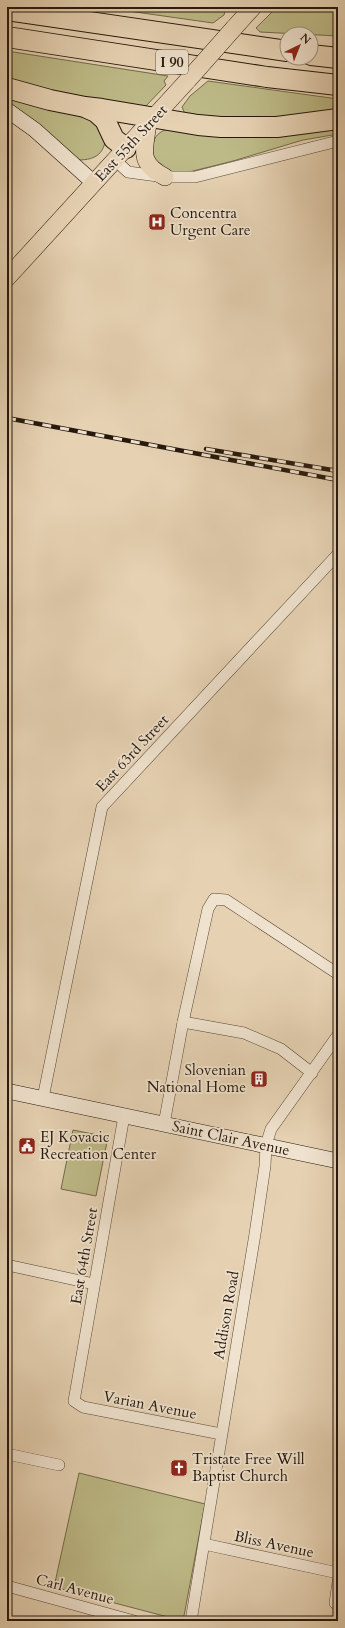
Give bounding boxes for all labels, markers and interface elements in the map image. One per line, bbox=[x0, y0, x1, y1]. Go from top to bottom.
north arrow bbox=[279, 26, 319, 66]
text: N bbox=[297, 30, 314, 48]
road number: I 90 bbox=[156, 50, 188, 74]
street label: East 55th Street bbox=[90, 100, 172, 186]
place label: Concentra Urgent Care bbox=[170, 203, 251, 240]
hospital icon: Concentra Urgent Care bbox=[147, 212, 167, 232]
street label: East 63rd Street bbox=[91, 710, 173, 796]
place label: Slovenian National Home bbox=[147, 1060, 246, 1097]
building icon: Slovenian National Home bbox=[249, 1069, 269, 1089]
street label: Saint Clair Avenue bbox=[170, 1116, 292, 1160]
place label: EJ Kovacic Recreation Center bbox=[40, 1127, 157, 1164]
public building icon: EJ Kovacic Recreation Center bbox=[17, 1136, 37, 1156]
street label: East 64th Street bbox=[66, 1206, 102, 1306]
street label: Addison Road bbox=[208, 1269, 244, 1361]
street label: Varian Avenue bbox=[102, 1386, 199, 1424]
place label: Tristate Free Will Baptist Church bbox=[192, 1449, 305, 1486]
church icon: Tristate Free Will Baptist Church bbox=[169, 1458, 189, 1478]
street label: Bliss Avenue bbox=[232, 1526, 316, 1562]
street label: Carl Avenue bbox=[34, 1569, 116, 1609]

